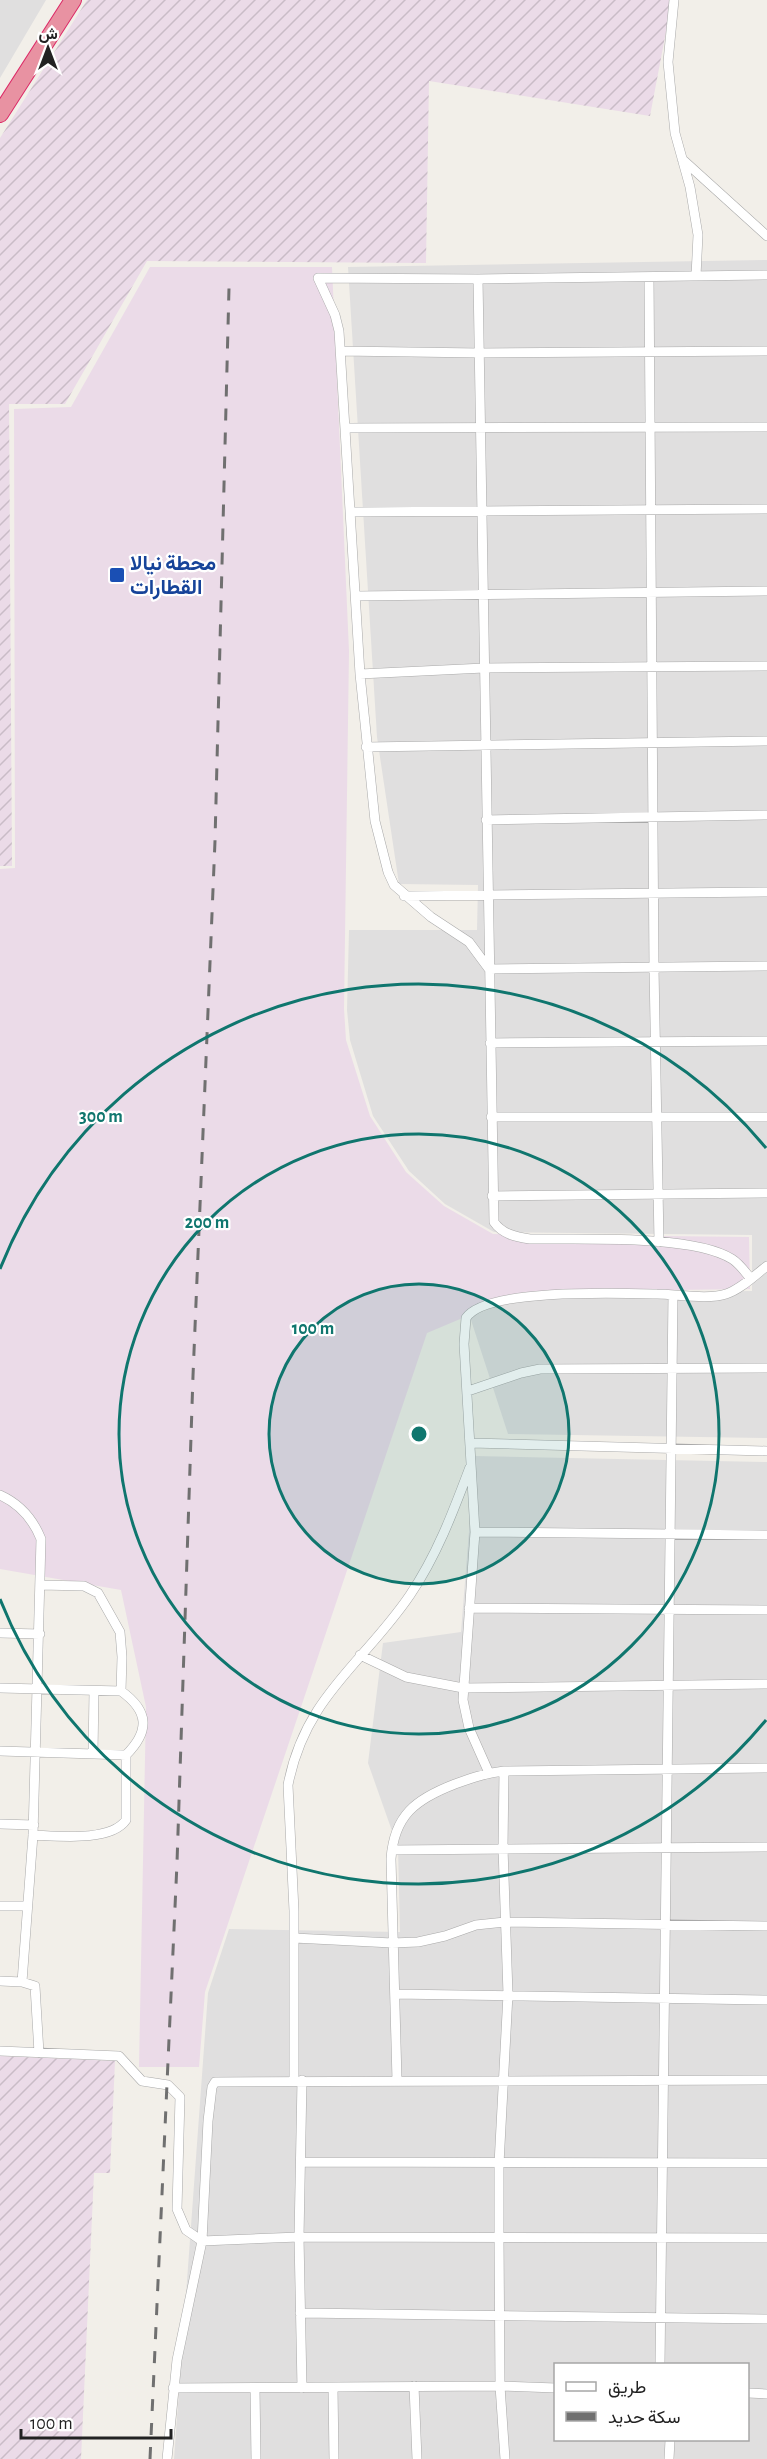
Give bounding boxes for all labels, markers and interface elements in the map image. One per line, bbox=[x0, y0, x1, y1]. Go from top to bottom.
north arrow bbox=[18, 18, 78, 78]
text: ش bbox=[38, 26, 58, 43]
place label: محطة نيالا القطارات bbox=[130, 553, 216, 600]
marker: محطة نيالا القطارات bbox=[108, 566, 126, 584]
text: 300 m bbox=[79, 1108, 123, 1126]
text: 200 m bbox=[185, 1214, 229, 1232]
text: 100 m bbox=[292, 1320, 334, 1338]
centre of rings bbox=[409, 1424, 429, 1444]
legend bbox=[554, 2363, 749, 2441]
text: طريق bbox=[608, 2379, 646, 2398]
scale bar bbox=[21, 2402, 171, 2440]
text: سكة حديد bbox=[608, 2409, 681, 2427]
text: 100 m bbox=[30, 2415, 73, 2433]

